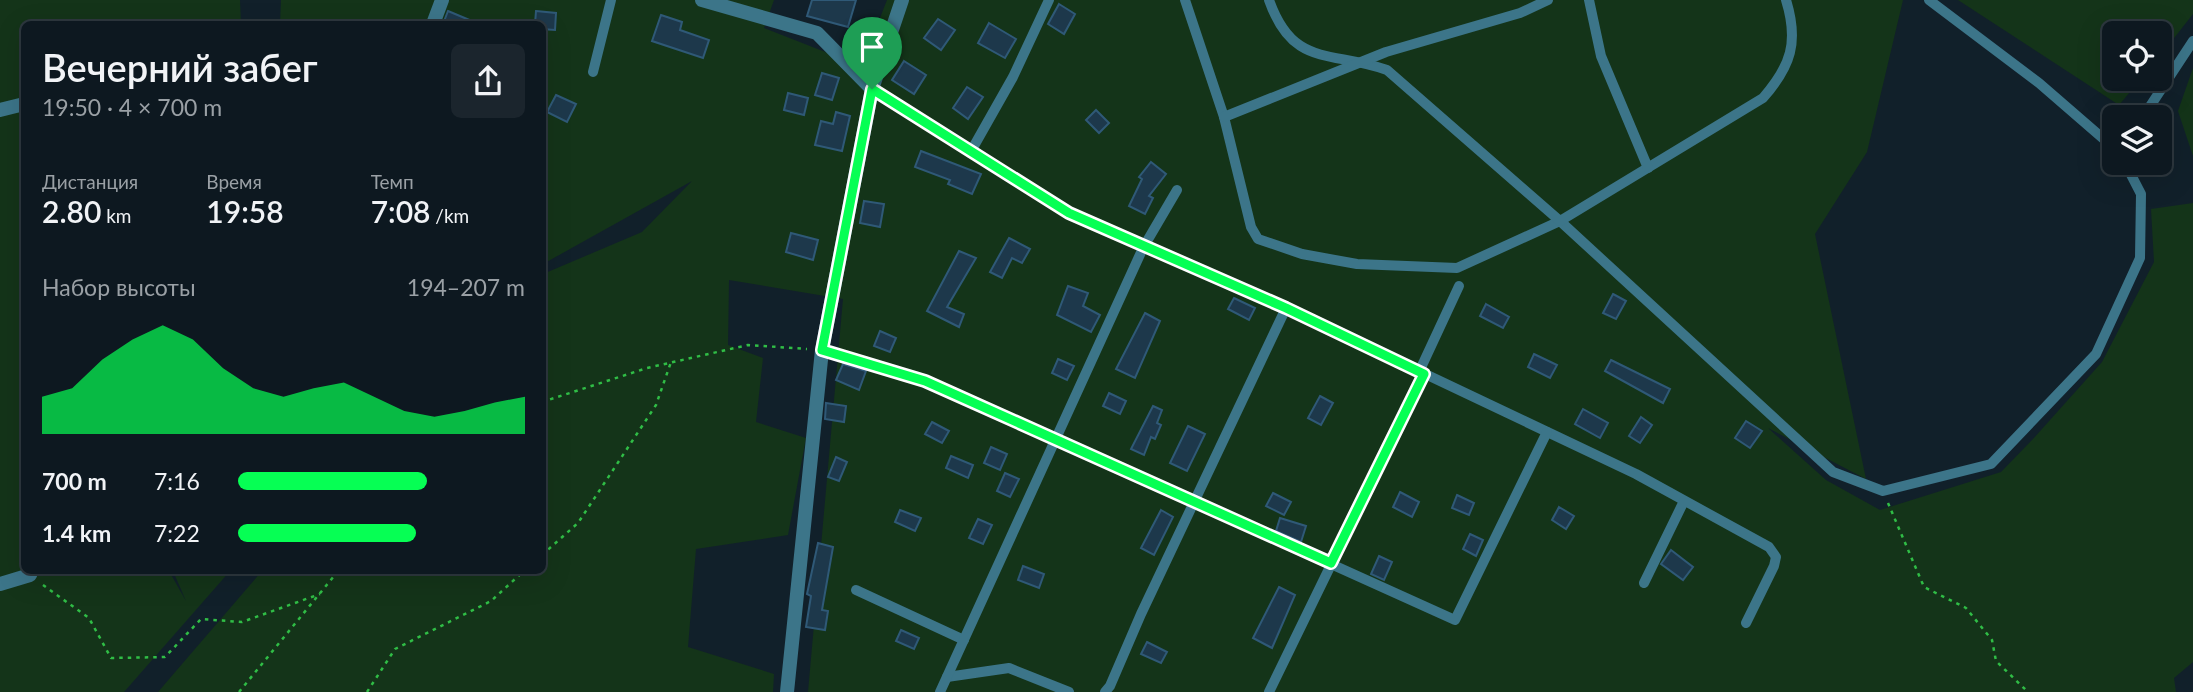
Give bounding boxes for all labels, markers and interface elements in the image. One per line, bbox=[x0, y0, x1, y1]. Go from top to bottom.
pin bbox=[842, 17, 902, 89]
map controls bbox=[2102, 21, 2172, 175]
button: locate bbox=[2102, 21, 2172, 91]
icon: arrive bbox=[853, 28, 891, 66]
text: Вечерний забег bbox=[42, 44, 318, 90]
button: share bbox=[451, 44, 525, 118]
text: 19:50 · 4 × 700 m bbox=[42, 93, 222, 121]
button: layers bbox=[2102, 105, 2172, 175]
text: Дистанция bbox=[42, 170, 138, 193]
text: Время bbox=[206, 170, 262, 193]
text: Темп bbox=[371, 170, 414, 193]
text: 2.80 bbox=[42, 193, 101, 229]
text: 19:58 bbox=[206, 193, 284, 229]
text: 7:08 bbox=[371, 193, 430, 229]
text: km bbox=[101, 204, 131, 227]
text: /km bbox=[430, 204, 469, 227]
text: Набор высоты bbox=[42, 273, 196, 301]
text: 194–207 m bbox=[407, 273, 525, 301]
text: 700 m bbox=[42, 467, 107, 495]
text: 7:16 bbox=[154, 467, 200, 495]
text: 1.4 km bbox=[42, 519, 111, 547]
text: 7:22 bbox=[154, 519, 200, 547]

